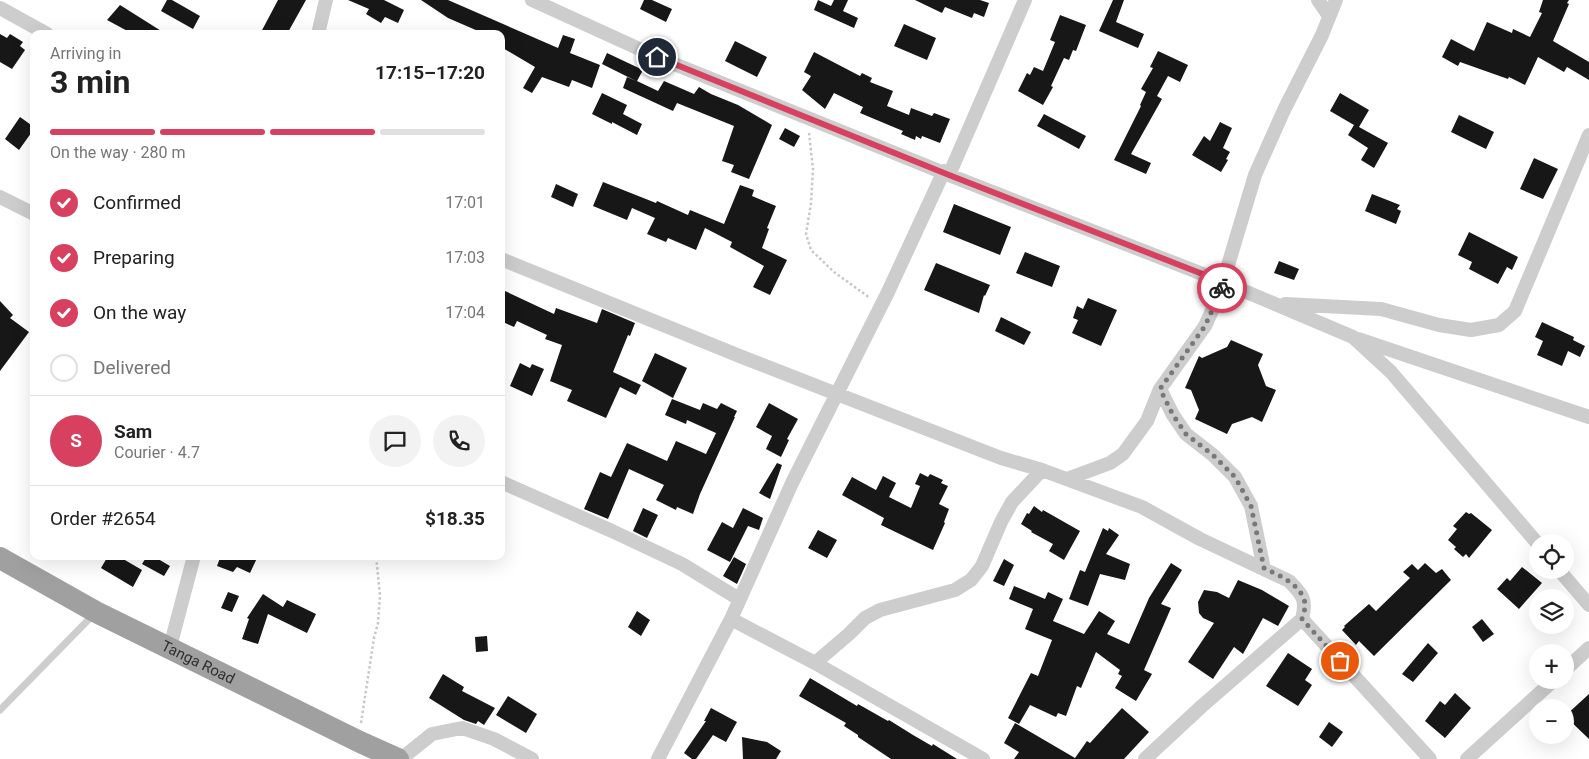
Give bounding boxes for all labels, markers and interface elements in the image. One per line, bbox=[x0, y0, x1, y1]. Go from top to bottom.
pin bbox=[636, 36, 678, 78]
icon: home bbox=[643, 43, 671, 71]
text: Arriving in bbox=[50, 44, 121, 63]
text: 17:15–17:20 bbox=[375, 61, 485, 84]
text: 3 min bbox=[50, 63, 130, 101]
text: On the way · 280 m bbox=[50, 143, 186, 162]
icon: check bbox=[50, 189, 78, 217]
text: Confirmed bbox=[93, 191, 181, 214]
text: 17:01 bbox=[445, 193, 485, 212]
icon: check bbox=[50, 244, 78, 272]
text: Preparing bbox=[93, 246, 175, 269]
text: 17:03 bbox=[445, 248, 485, 267]
courier bbox=[1197, 263, 1247, 313]
icon: bike bbox=[1208, 274, 1236, 302]
icon: check bbox=[50, 299, 78, 327]
text: On the way bbox=[93, 301, 186, 324]
text: 17:04 bbox=[445, 303, 485, 322]
text: Delivered bbox=[93, 356, 171, 379]
button: chat bbox=[369, 415, 421, 467]
button: phone bbox=[433, 415, 485, 467]
text: Sam bbox=[114, 420, 152, 443]
text: S bbox=[70, 429, 82, 452]
text: Courier · 4.7 bbox=[114, 443, 200, 462]
text: Order #2654 bbox=[50, 507, 156, 530]
text: $18.35 bbox=[425, 507, 485, 530]
map controls bbox=[1529, 534, 1574, 744]
button: locate bbox=[1529, 534, 1574, 579]
button: layers bbox=[1529, 589, 1574, 634]
street label: Tanga Road bbox=[159, 637, 238, 688]
pin bbox=[1319, 640, 1361, 682]
button: + bbox=[1529, 644, 1574, 689]
icon: bag bbox=[1326, 647, 1354, 675]
button: − bbox=[1529, 699, 1574, 744]

